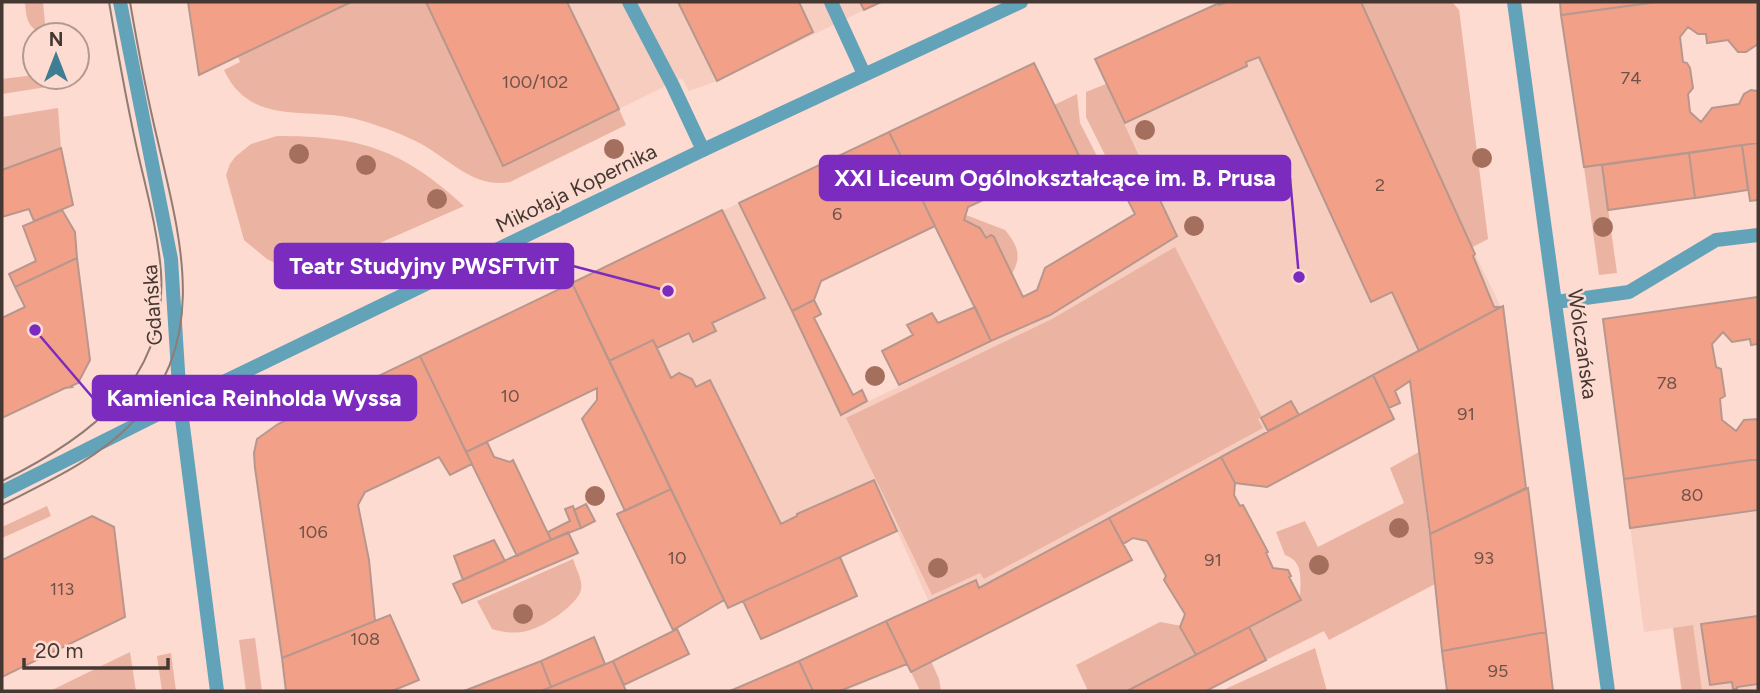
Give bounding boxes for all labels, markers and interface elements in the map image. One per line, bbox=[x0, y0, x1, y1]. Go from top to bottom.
north arrow bbox=[21, 21, 91, 91]
text: N bbox=[49, 28, 63, 51]
house number: 74 bbox=[1621, 67, 1641, 89]
house number: 100/102 bbox=[502, 71, 568, 93]
street label: Mikołaja Kopernika bbox=[491, 138, 661, 238]
callout: XXI Liceum Ogólnokształcące im. B. Prusa bbox=[820, 156, 1290, 200]
text: XXI Liceum Ogólnokształcące im. B. Prusa bbox=[834, 164, 1276, 192]
house number: 2 bbox=[1375, 174, 1385, 196]
house number: 6 bbox=[832, 203, 842, 225]
callout: Teatr Studyjny PWSFTviT bbox=[275, 244, 573, 288]
text: Teatr Studyjny PWSFTviT bbox=[289, 252, 559, 280]
street label: Gdańska bbox=[137, 264, 167, 346]
street label: Wólczańska bbox=[1563, 287, 1603, 401]
house number: 78 bbox=[1657, 372, 1677, 394]
callout: Kamienica Reinholda Wyssa bbox=[93, 376, 416, 420]
text: Kamienica Reinholda Wyssa bbox=[107, 384, 401, 412]
house number: 10 bbox=[501, 385, 519, 407]
house number: 91 bbox=[1457, 403, 1475, 425]
house number: 80 bbox=[1681, 484, 1703, 506]
house number: 106 bbox=[298, 521, 328, 543]
house number: 10 bbox=[668, 547, 686, 569]
house number: 93 bbox=[1474, 547, 1494, 569]
house number: 91 bbox=[1204, 549, 1222, 571]
house number: 113 bbox=[50, 578, 74, 600]
scale bar bbox=[24, 626, 168, 670]
house number: 108 bbox=[350, 628, 380, 650]
text: 20 m bbox=[35, 638, 83, 663]
house number: 95 bbox=[1488, 660, 1508, 682]

